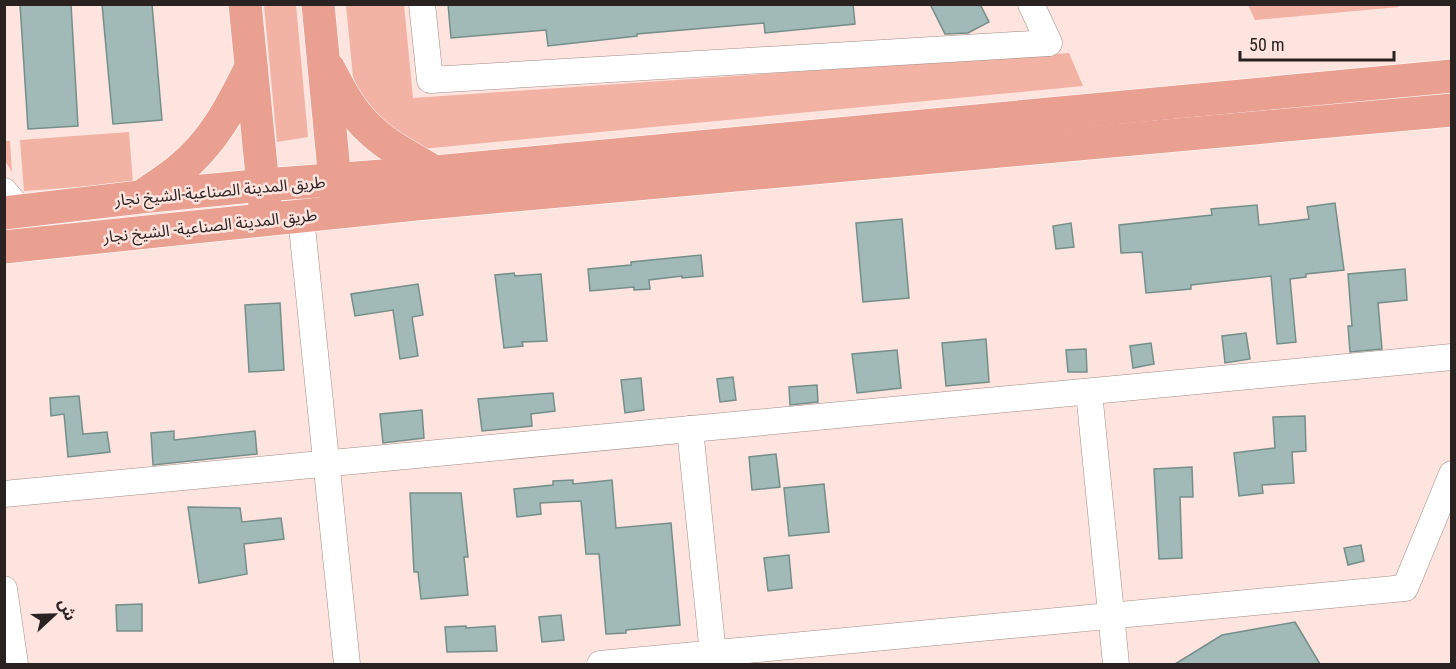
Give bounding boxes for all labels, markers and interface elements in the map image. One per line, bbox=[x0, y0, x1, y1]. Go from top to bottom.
scale bar bbox=[1240, 24, 1394, 62]
text: 50 m bbox=[1249, 34, 1284, 55]
street label: طريق المدينة الصناعية-الشيخ نجار bbox=[113, 172, 326, 213]
street label: طريق المدينة الصناعية- الشيخ نجار bbox=[101, 205, 318, 250]
north arrow bbox=[24, 585, 84, 645]
text: ش bbox=[55, 596, 80, 623]

